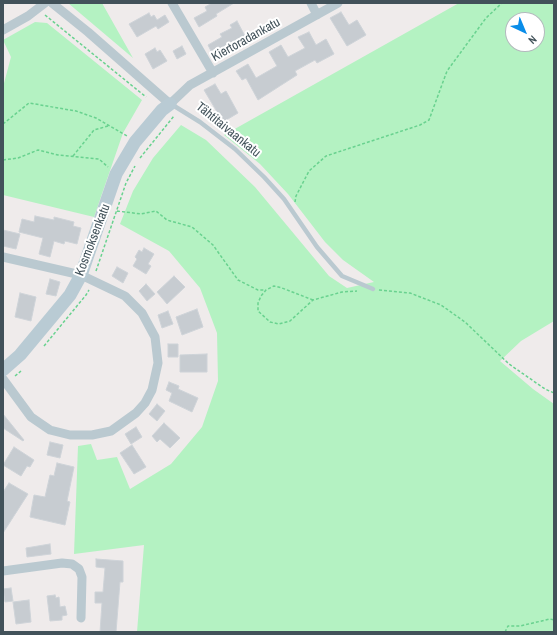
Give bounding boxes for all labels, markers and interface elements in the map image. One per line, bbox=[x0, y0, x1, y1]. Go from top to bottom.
north arrow bbox=[505, 12, 545, 52]
street label: Kiertoradankatu bbox=[209, 15, 283, 65]
text: N bbox=[525, 33, 540, 47]
street label: Tähtitaivaankatu bbox=[193, 99, 263, 161]
street label: Kosmoksenkatu bbox=[72, 202, 114, 278]

